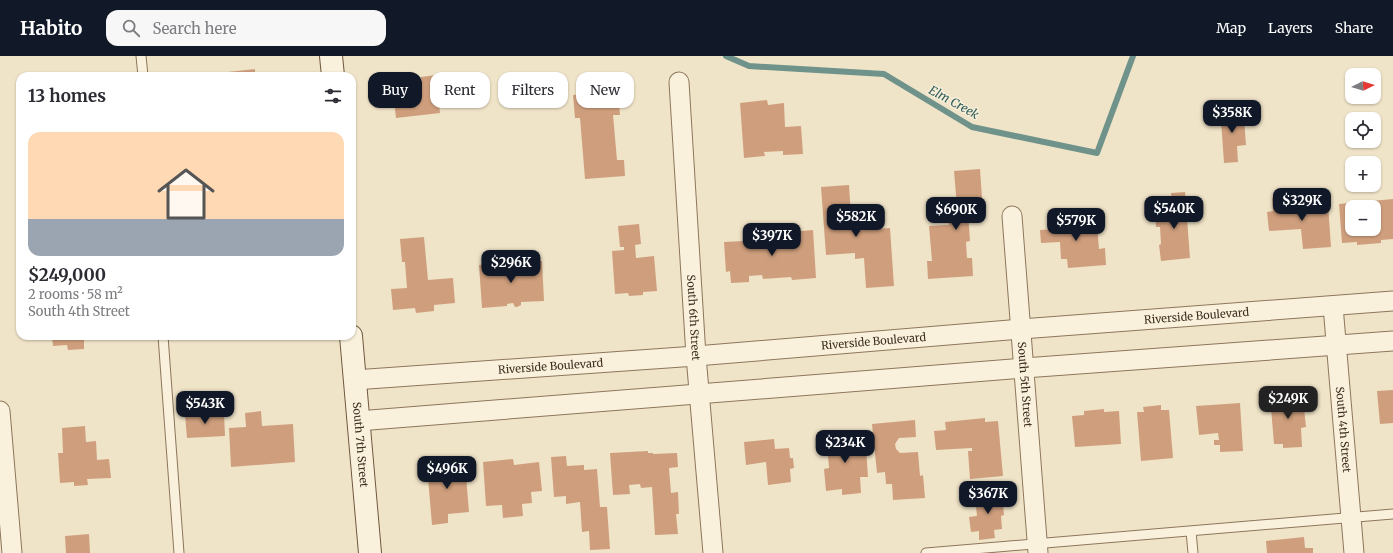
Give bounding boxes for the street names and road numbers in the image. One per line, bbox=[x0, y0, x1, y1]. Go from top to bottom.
street label: South 6th Street bbox=[684, 274, 703, 362]
street label: Riverside Boulevard bbox=[1144, 305, 1250, 327]
street label: Riverside Boulevard bbox=[821, 330, 927, 353]
street label: South 5th Street bbox=[1015, 341, 1035, 428]
street label: Riverside Boulevard bbox=[498, 356, 604, 377]
street label: South 4th Street bbox=[1333, 386, 1354, 474]
street label: South 7th Street bbox=[350, 401, 371, 489]

